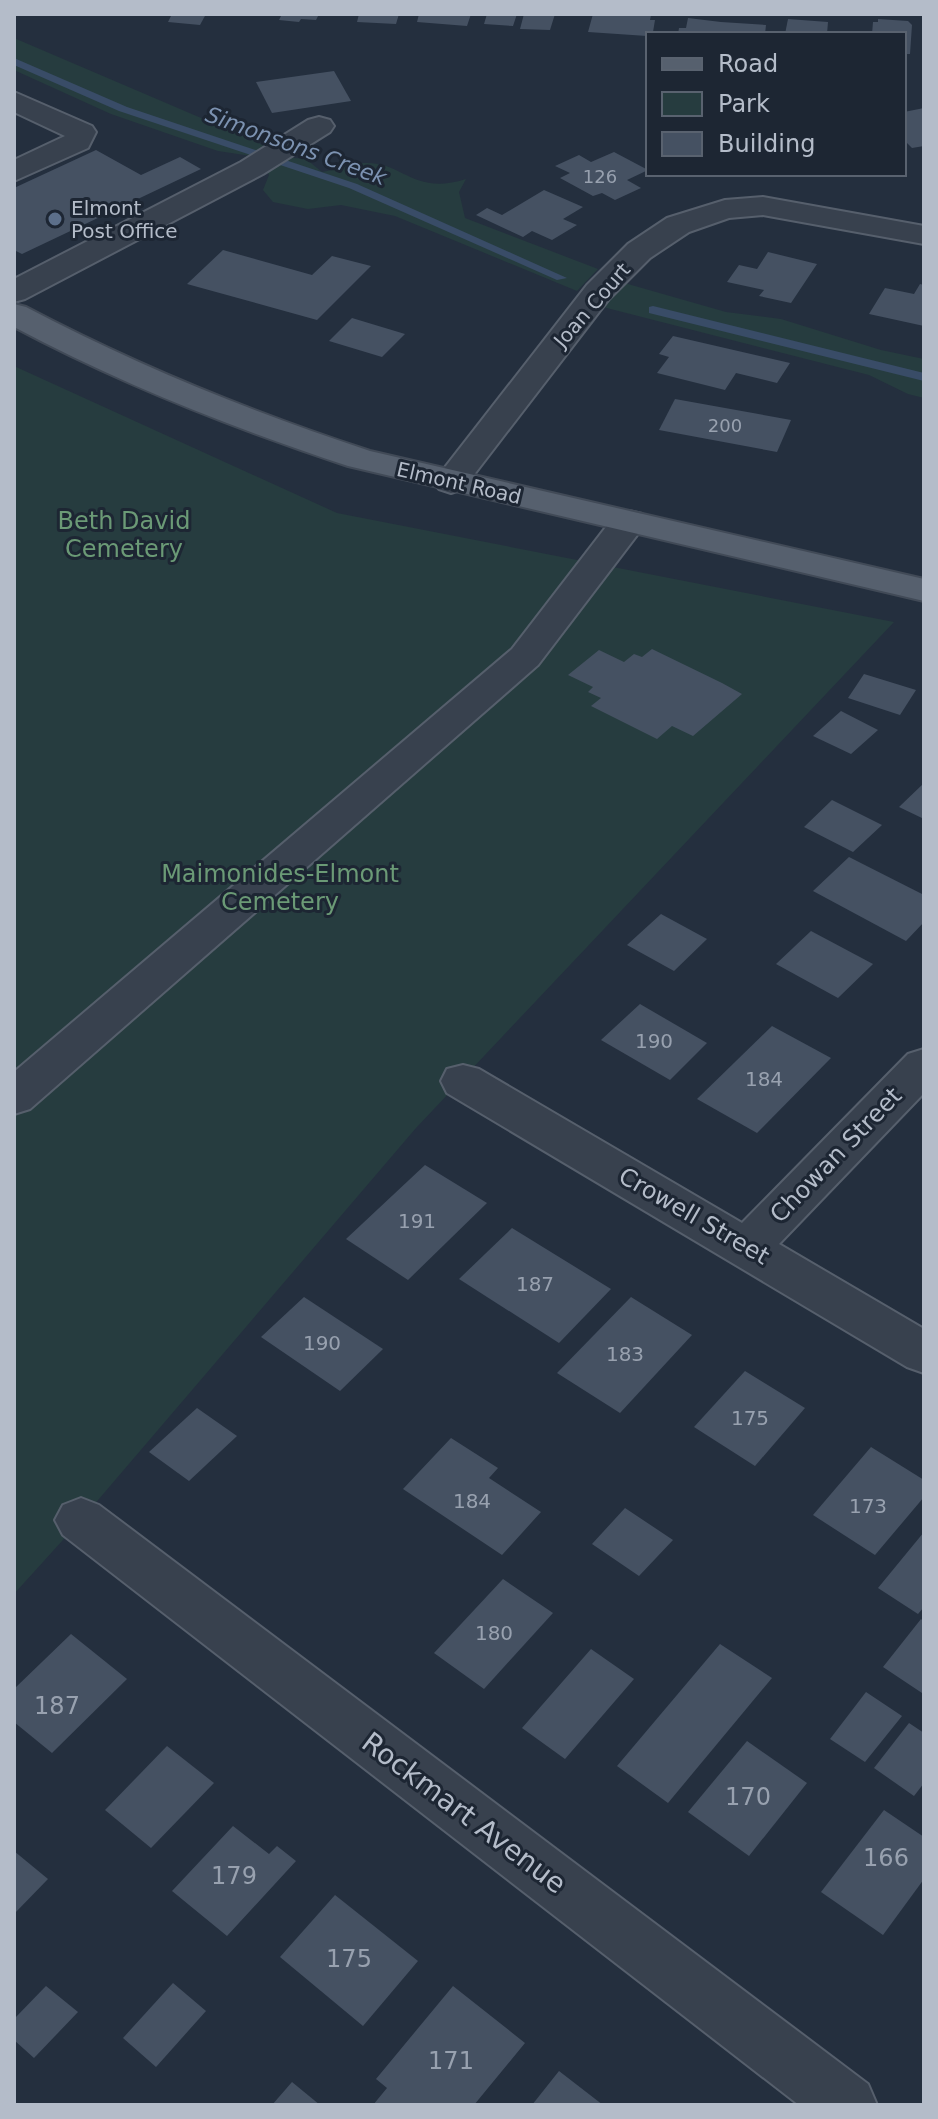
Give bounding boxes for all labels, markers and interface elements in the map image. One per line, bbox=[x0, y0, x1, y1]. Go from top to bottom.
legend bbox=[646, 32, 906, 176]
text: Road bbox=[718, 50, 778, 78]
text: Park bbox=[718, 90, 770, 118]
water label: Simonsons Creek bbox=[202, 102, 391, 191]
text: Building bbox=[718, 130, 815, 158]
house number: 126 bbox=[583, 166, 617, 187]
place label: Elmont Post Office bbox=[71, 196, 178, 243]
marker: Elmont Post Office bbox=[46, 210, 64, 228]
street label: Joan Court bbox=[547, 258, 635, 354]
house number: 200 bbox=[708, 415, 742, 436]
street label: Elmont Road bbox=[394, 457, 524, 509]
park label: Beth David Cemetery bbox=[58, 507, 190, 563]
park label: Maimonides-Elmont Cemetery bbox=[161, 860, 399, 916]
house number: 190 bbox=[635, 1029, 673, 1053]
house number: 184 bbox=[745, 1067, 783, 1091]
street label: Chowan Street bbox=[765, 1082, 907, 1228]
street label: Crowell Street bbox=[614, 1162, 774, 1270]
house number: 191 bbox=[398, 1209, 436, 1233]
house number: 187 bbox=[516, 1272, 554, 1296]
house number: 190 bbox=[303, 1331, 341, 1355]
house number: 183 bbox=[606, 1342, 644, 1366]
house number: 175 bbox=[731, 1406, 769, 1430]
house number: 184 bbox=[453, 1489, 491, 1513]
house number: 173 bbox=[849, 1494, 887, 1518]
house number: 180 bbox=[475, 1621, 513, 1645]
house number: 187 bbox=[34, 1692, 80, 1720]
street label: Rockmart Avenue bbox=[356, 1726, 572, 1900]
house number: 170 bbox=[725, 1783, 771, 1811]
house number: 166 bbox=[863, 1844, 909, 1872]
house number: 179 bbox=[211, 1862, 257, 1890]
house number: 175 bbox=[326, 1945, 372, 1973]
house number: 171 bbox=[428, 2047, 474, 2075]

